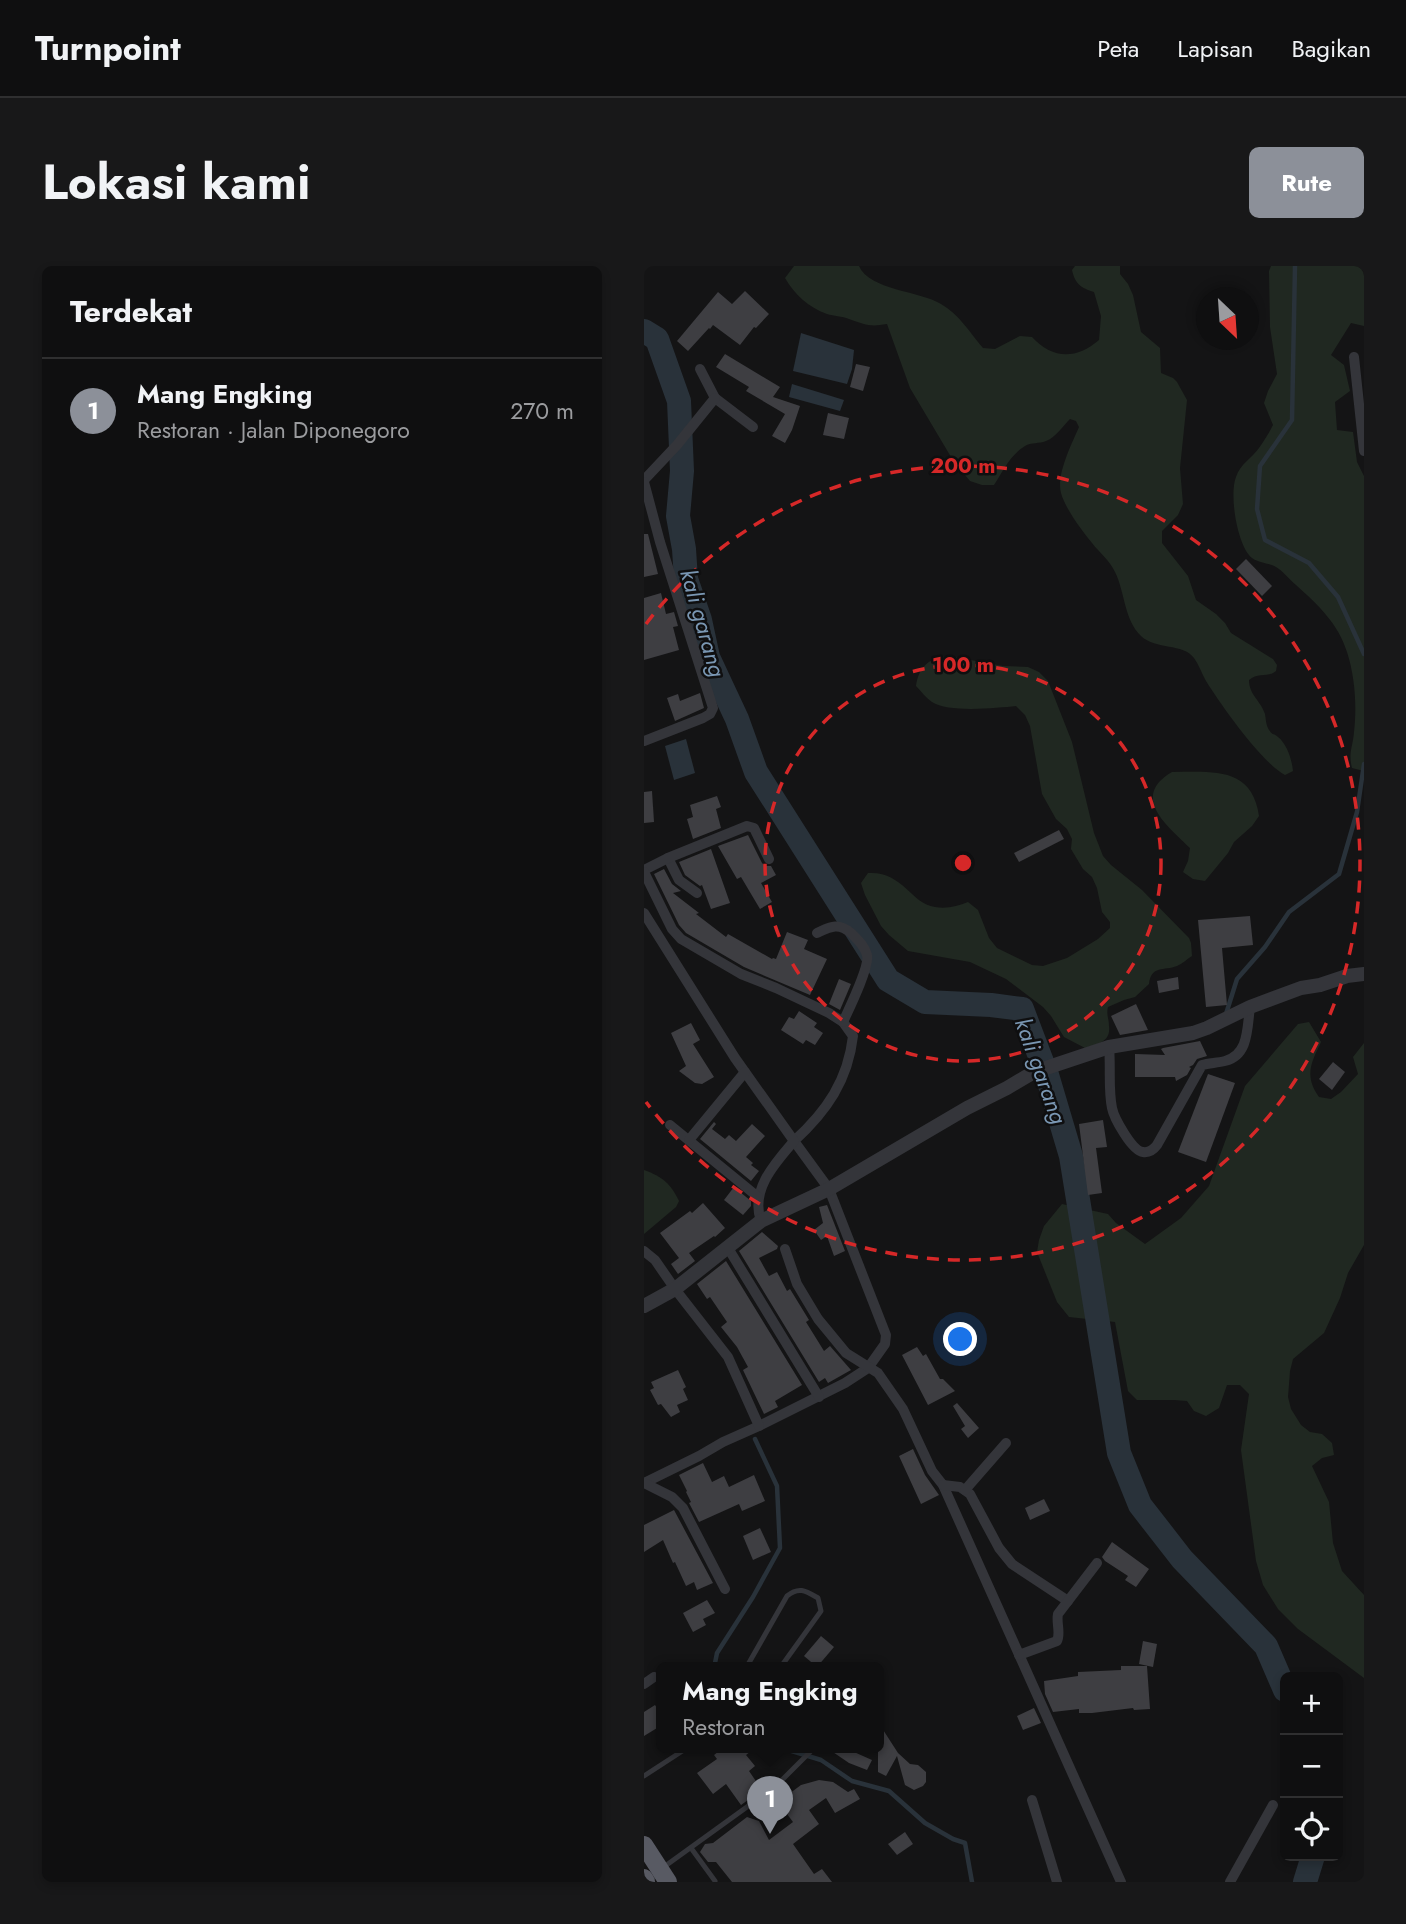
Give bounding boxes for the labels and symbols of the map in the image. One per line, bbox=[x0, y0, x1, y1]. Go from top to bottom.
north arrow bbox=[1196, 287, 1259, 350]
text: 200 m bbox=[930, 451, 996, 481]
water label: kali garang bbox=[671, 565, 735, 681]
text: 100 m bbox=[932, 650, 994, 680]
centre of rings bbox=[951, 851, 975, 875]
water label: kali garang bbox=[1006, 1013, 1076, 1129]
your location bbox=[943, 1322, 977, 1356]
pin: 1 bbox=[747, 1776, 793, 1834]

